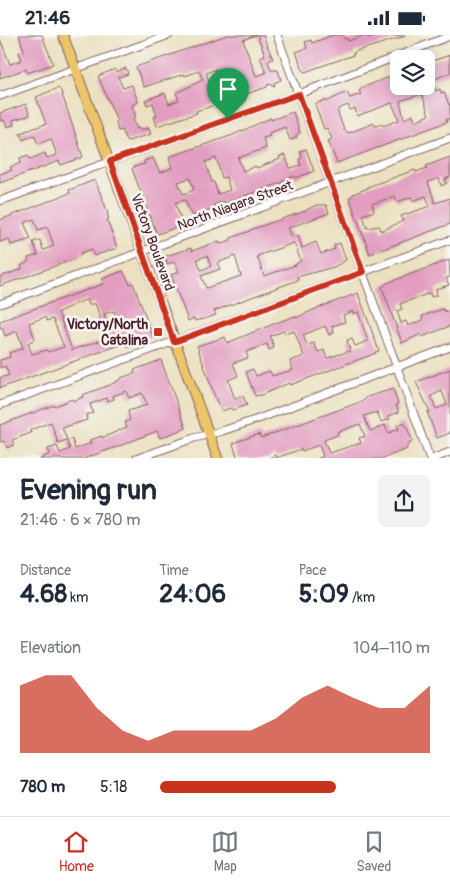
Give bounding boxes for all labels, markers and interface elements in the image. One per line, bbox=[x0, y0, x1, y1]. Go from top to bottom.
text: 21:46 bbox=[25, 6, 70, 30]
map controls bbox=[390, 50, 435, 95]
button: layers bbox=[390, 50, 435, 95]
pin bbox=[207, 68, 249, 119]
icon: arrive bbox=[214, 75, 242, 103]
street label: North Niagara Street bbox=[175, 177, 296, 234]
street label: Victory Boulevard bbox=[127, 191, 178, 293]
place label: Victory/North Catalina bbox=[67, 316, 148, 349]
marker: Victory/North Catalina bbox=[152, 326, 164, 338]
text: Evening run bbox=[20, 473, 157, 508]
button: share bbox=[378, 475, 430, 527]
text: 21:46 · 6 × 780 m bbox=[20, 510, 140, 530]
text: Distance bbox=[20, 562, 71, 579]
text: Time bbox=[159, 562, 189, 579]
text: Pace bbox=[299, 562, 326, 579]
text: 4.68 bbox=[20, 579, 67, 610]
text: 24:06 bbox=[159, 579, 226, 610]
text: 5:09 bbox=[299, 579, 349, 610]
text: km bbox=[67, 589, 88, 606]
text: /km bbox=[349, 589, 375, 606]
text: Elevation bbox=[20, 638, 81, 658]
text: 104–110 m bbox=[353, 638, 430, 658]
text: 780 m bbox=[20, 777, 65, 797]
text: 5:18 bbox=[100, 777, 127, 797]
tab: Home bbox=[59, 828, 94, 875]
tab: Map bbox=[211, 828, 239, 875]
tab: Saved bbox=[357, 828, 391, 875]

